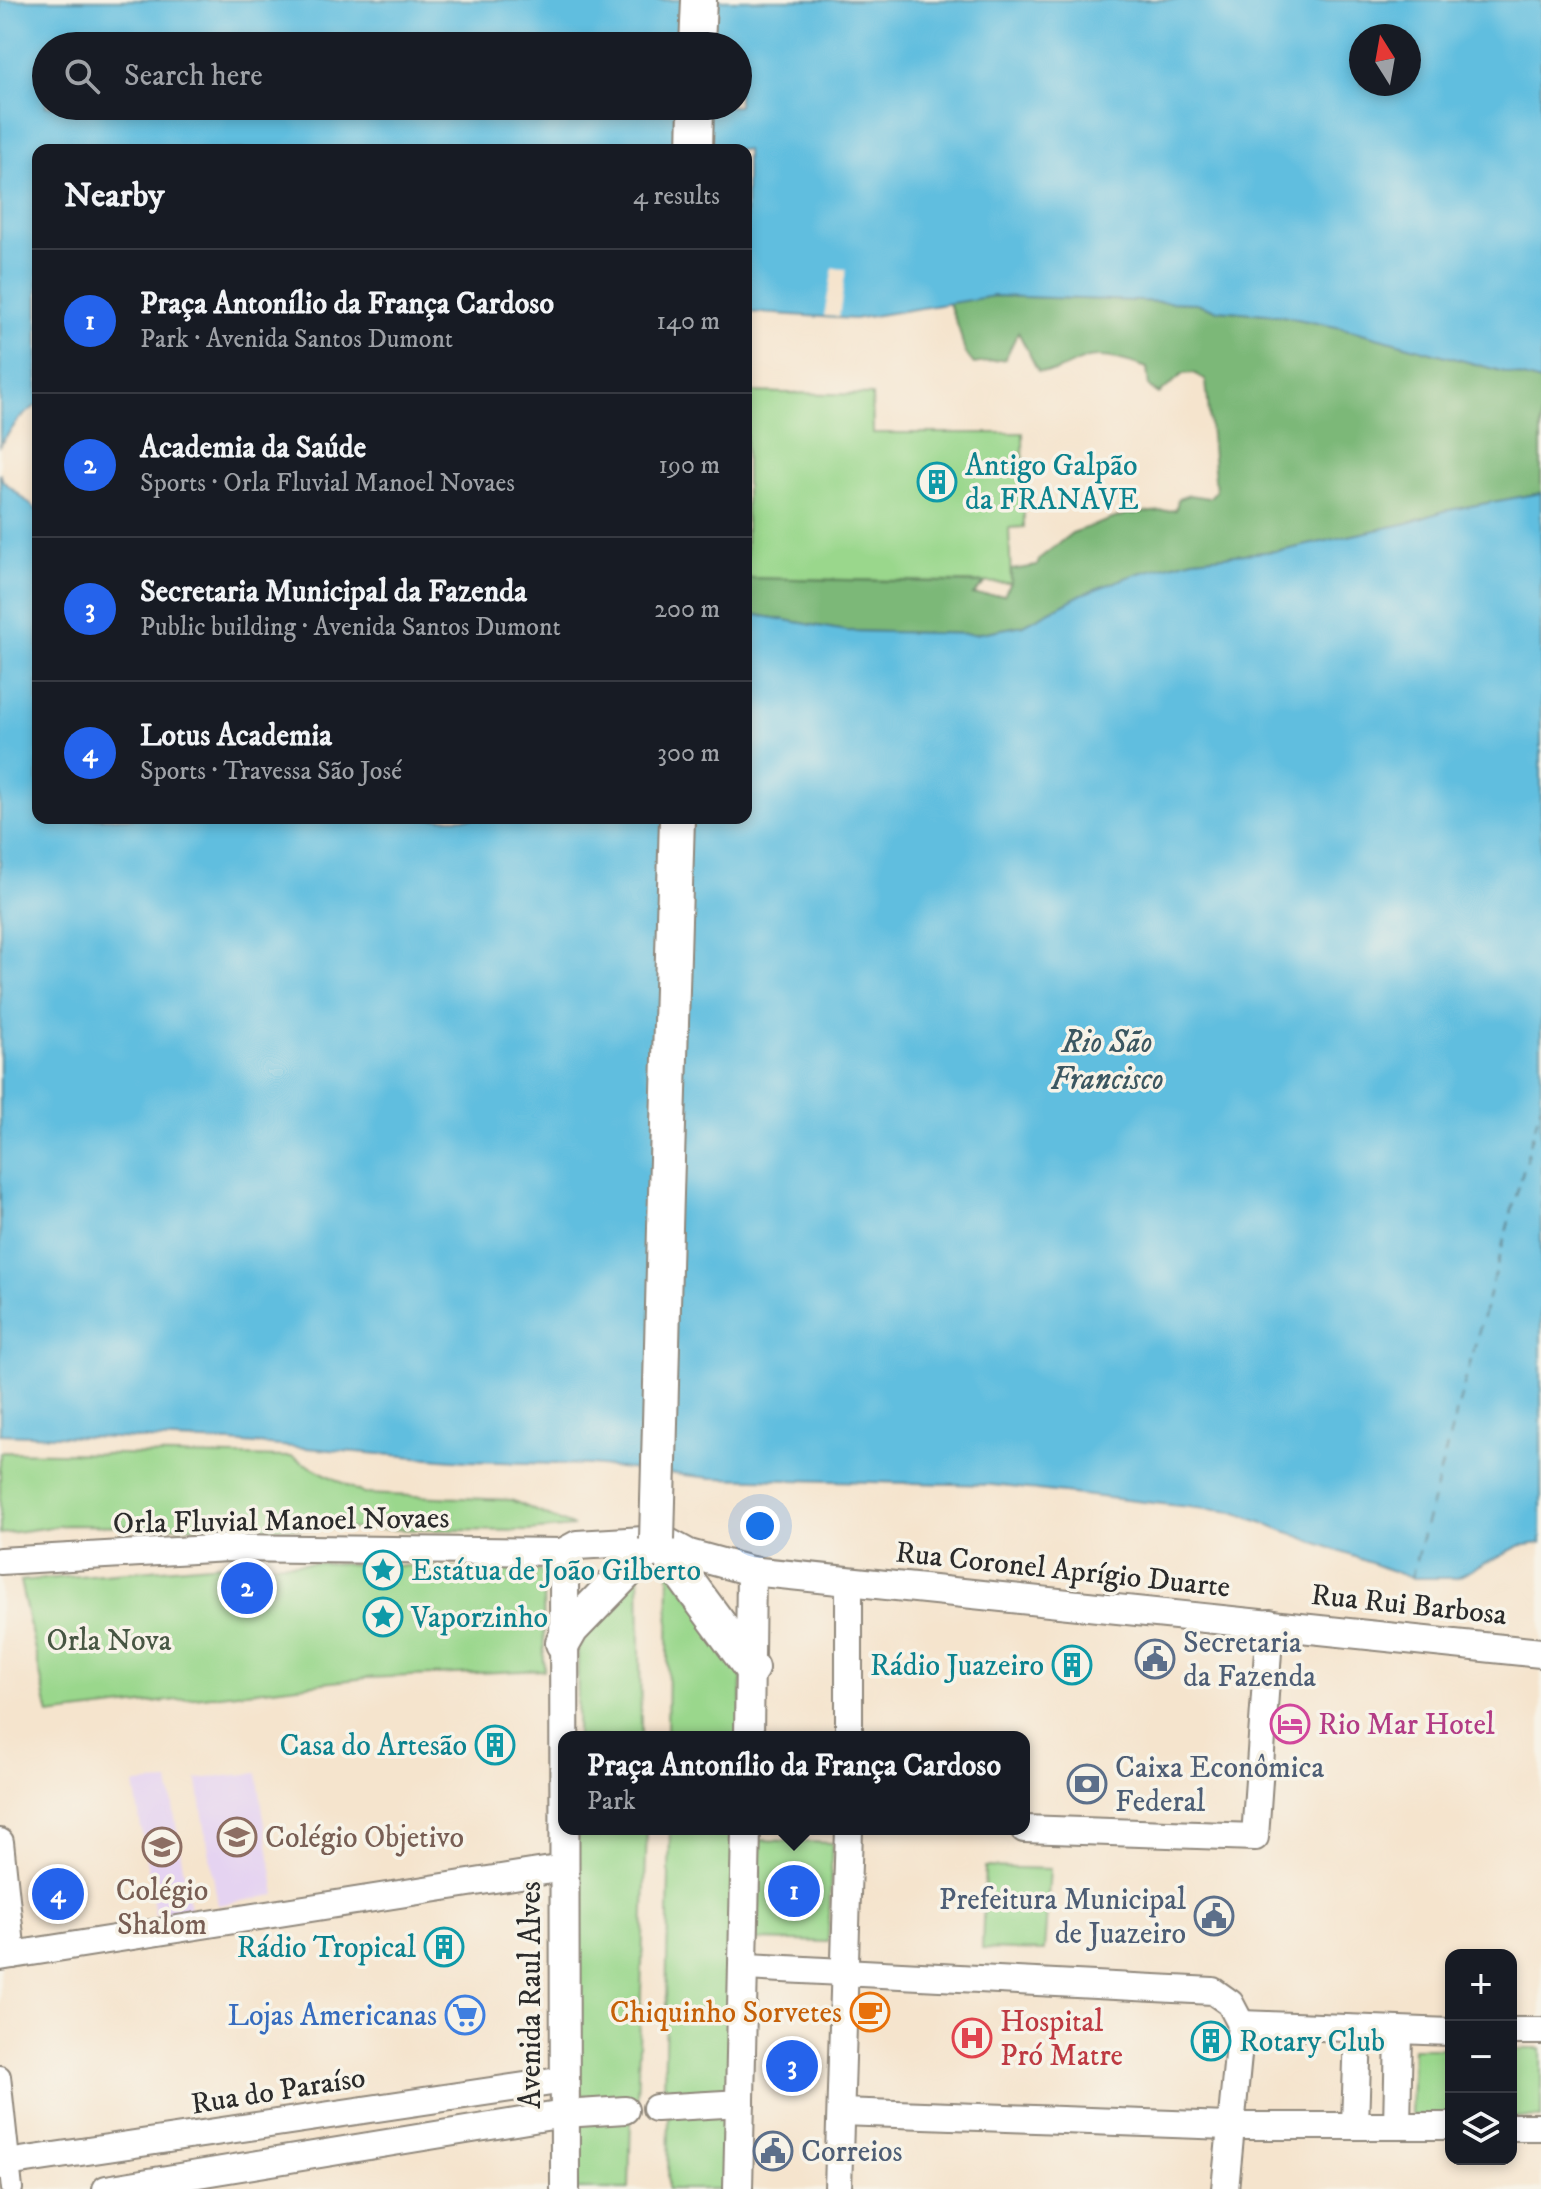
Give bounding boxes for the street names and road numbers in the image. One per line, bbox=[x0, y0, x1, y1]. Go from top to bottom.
street label: Orla Fluvial Manoel Novaes bbox=[112, 1500, 450, 1543]
street label: Rua Coronel Aprígio Duarte bbox=[894, 1535, 1232, 1606]
street label: Rua Rui Barbosa bbox=[1309, 1577, 1509, 1634]
street label: Avenida Raul Alves bbox=[513, 1881, 550, 2109]
street label: Rua do Paraíso bbox=[188, 2059, 368, 2124]

